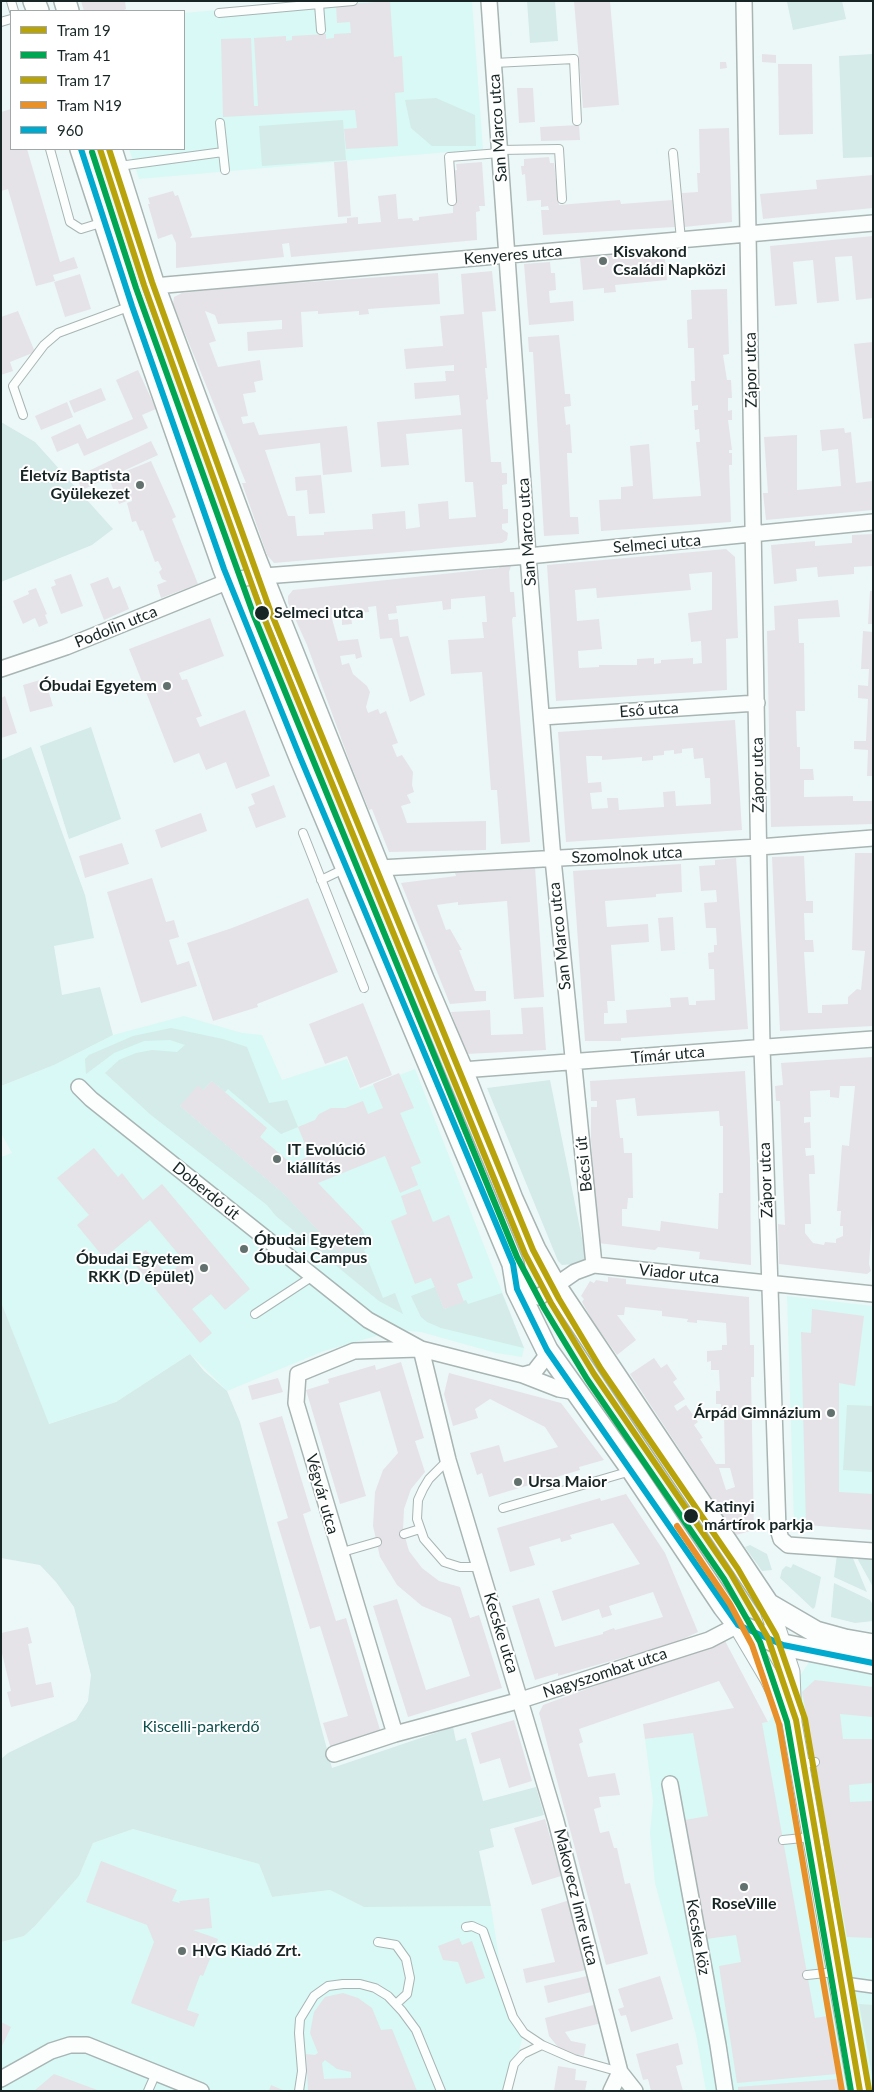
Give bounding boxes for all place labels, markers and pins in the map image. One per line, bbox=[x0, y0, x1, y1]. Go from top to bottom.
place label: Kisvakond Családi Napközi bbox=[613, 242, 726, 280]
marker: Kisvakond Családi Napközi bbox=[597, 255, 609, 267]
place label: Életvíz Baptista Gyülekezet bbox=[20, 466, 130, 504]
marker: Életvíz Baptista Gyülekezet bbox=[134, 479, 146, 491]
place label: Selmeci utca bbox=[274, 603, 364, 623]
marker: Selmeci utca bbox=[253, 604, 271, 622]
place label: Óbudai Egyetem bbox=[39, 676, 157, 696]
marker: Óbudai Egyetem bbox=[161, 680, 173, 692]
place label: IT Evolúció kiállítás bbox=[287, 1140, 366, 1178]
marker: IT Evolúció kiállítás bbox=[271, 1153, 283, 1165]
place label: Óbudai Egyetem Óbudai Campus bbox=[254, 1230, 372, 1268]
marker: Óbudai Egyetem Óbudai Campus bbox=[238, 1243, 250, 1255]
place label: Óbudai Egyetem RKK (D épület) bbox=[76, 1249, 194, 1287]
marker: Óbudai Egyetem RKK (D épület) bbox=[198, 1262, 210, 1274]
place label: Árpád Gimnázium bbox=[694, 1403, 821, 1423]
marker: Árpád Gimnázium bbox=[825, 1407, 837, 1419]
place label: Ursa Maior bbox=[528, 1472, 607, 1492]
marker: Ursa Maior bbox=[512, 1476, 524, 1488]
place label: Katinyi mártírok parkja bbox=[704, 1497, 813, 1535]
marker: Katinyi mártírok parkja bbox=[682, 1507, 700, 1525]
marker: RoseVille bbox=[738, 1881, 750, 1893]
place label: RoseVille bbox=[712, 1894, 776, 1914]
place label: HVG Kiadó Zrt. bbox=[192, 1941, 301, 1961]
marker: HVG Kiadó Zrt. bbox=[176, 1945, 188, 1957]

